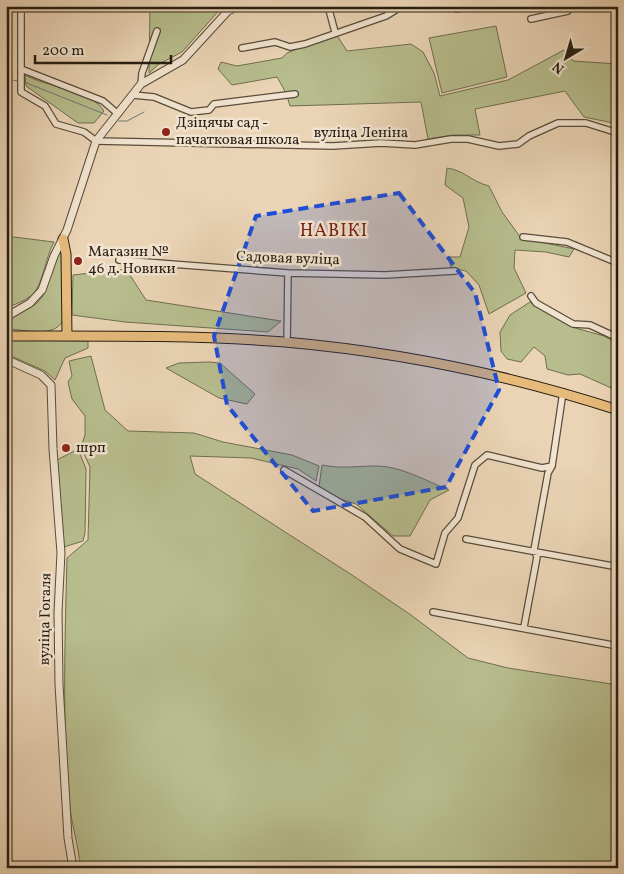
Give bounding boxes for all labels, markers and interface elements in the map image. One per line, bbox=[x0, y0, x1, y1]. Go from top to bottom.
scale bar bbox=[35, 32, 171, 64]
north arrow bbox=[542, 32, 592, 82]
text: 200 m bbox=[42, 41, 85, 62]
text: N bbox=[549, 56, 569, 78]
place label: Дзіцячы сад - пачатковая школа bbox=[176, 113, 299, 151]
street label: вуліца Леніна bbox=[314, 123, 408, 144]
marker: Дзіцячы сад - пачатковая школа bbox=[160, 126, 172, 138]
district label: НАВІКІ bbox=[300, 219, 368, 244]
place label: Магазин № 46 д. Новики bbox=[88, 242, 176, 280]
street label: Садовая вуліца bbox=[236, 247, 340, 271]
marker: Магазин № 46 д. Новики bbox=[72, 255, 84, 267]
place label: шрп bbox=[76, 438, 106, 459]
marker: шрп bbox=[60, 442, 72, 454]
street label: вуліца Гогаля bbox=[35, 572, 57, 665]

